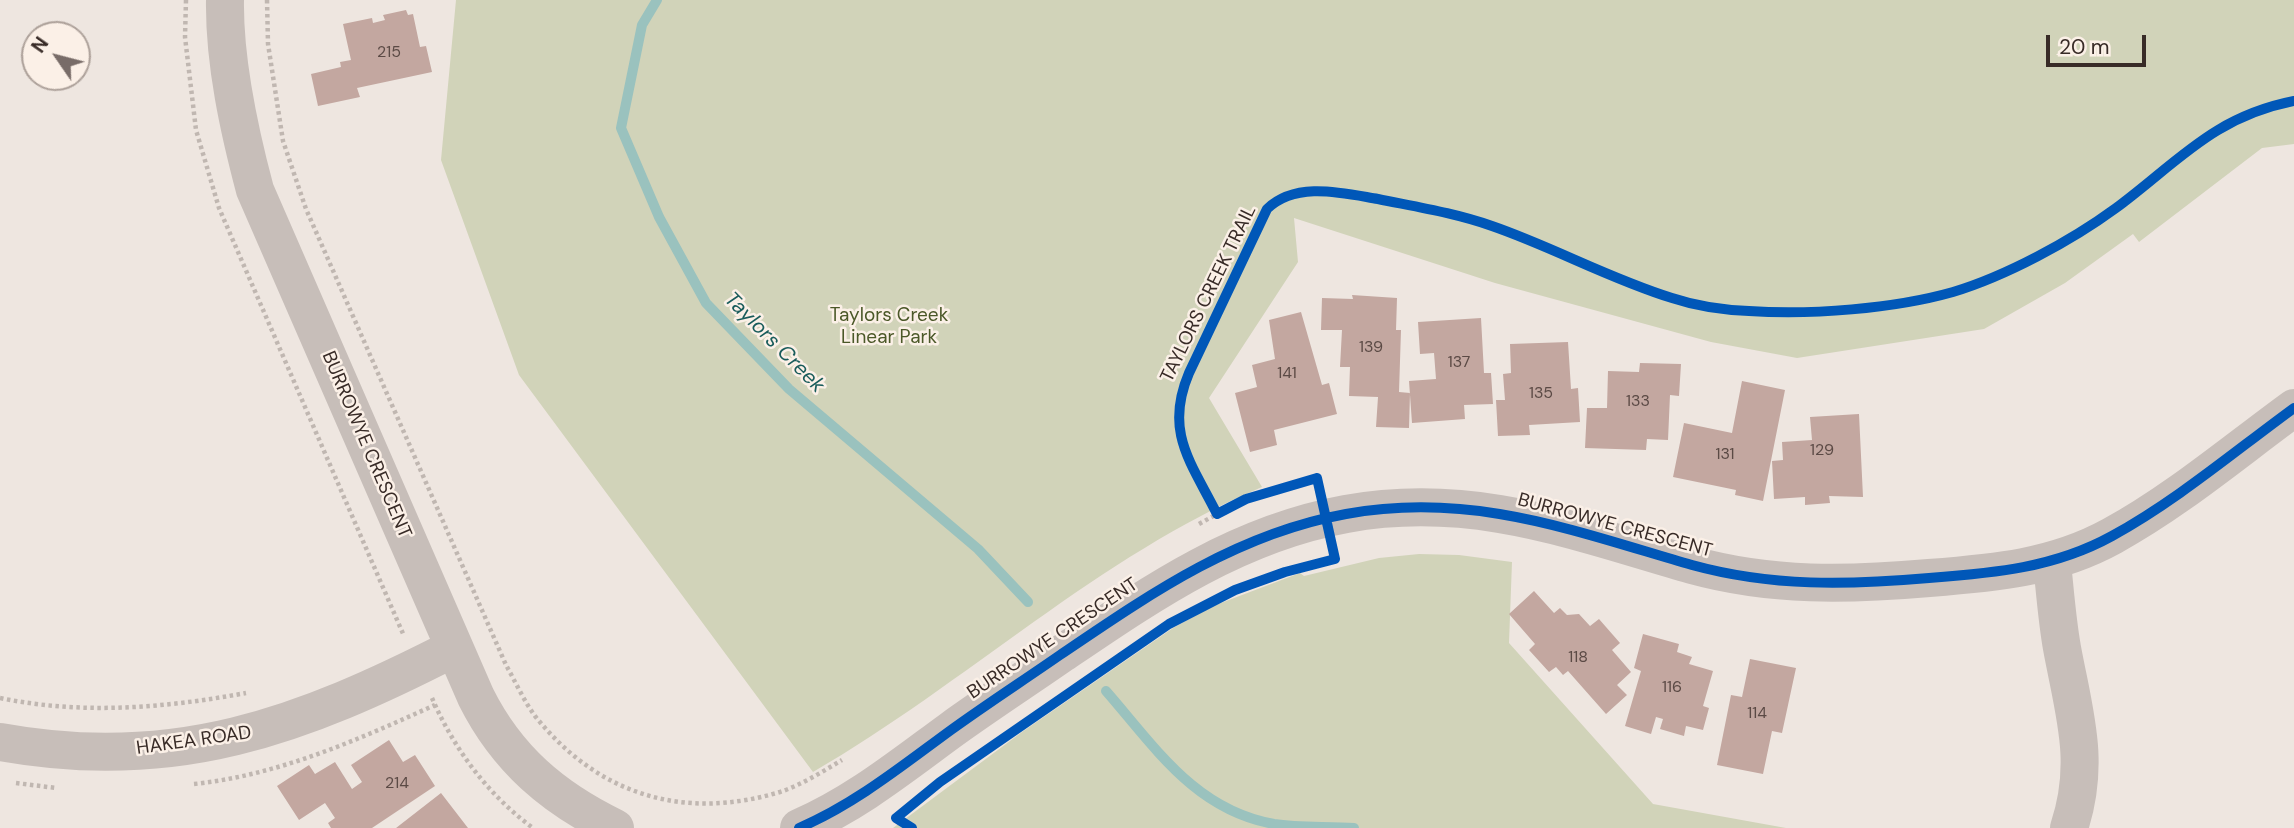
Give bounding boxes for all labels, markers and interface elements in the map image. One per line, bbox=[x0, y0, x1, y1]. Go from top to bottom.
north arrow bbox=[21, 21, 91, 91]
scale bar bbox=[2049, 21, 2149, 65]
text: N bbox=[26, 32, 54, 58]
text: 20 m bbox=[2059, 33, 2110, 61]
house number: 215 bbox=[377, 43, 401, 63]
street label: TAYLORS CREEK TRAIL bbox=[1156, 202, 1262, 386]
water label: Taylors Creek bbox=[718, 287, 830, 399]
park label: Taylors Creek Linear Park bbox=[830, 305, 948, 349]
house number: 139 bbox=[1359, 338, 1383, 358]
street label: BURROWYE CRESCENT bbox=[316, 348, 416, 542]
house number: 137 bbox=[1448, 353, 1470, 373]
house number: 141 bbox=[1277, 364, 1297, 384]
house number: 135 bbox=[1529, 384, 1553, 404]
house number: 133 bbox=[1626, 392, 1650, 412]
house number: 129 bbox=[1810, 441, 1834, 461]
house number: 131 bbox=[1715, 445, 1735, 465]
street label: BURROWYE CRESCENT bbox=[1515, 489, 1715, 563]
street label: BURROWYE CRESCENT bbox=[963, 573, 1143, 705]
house number: 118 bbox=[1568, 648, 1588, 668]
house number: 116 bbox=[1662, 678, 1682, 698]
house number: 114 bbox=[1747, 704, 1767, 724]
street label: HAKEA ROAD bbox=[135, 722, 253, 760]
house number: 214 bbox=[385, 774, 409, 794]

